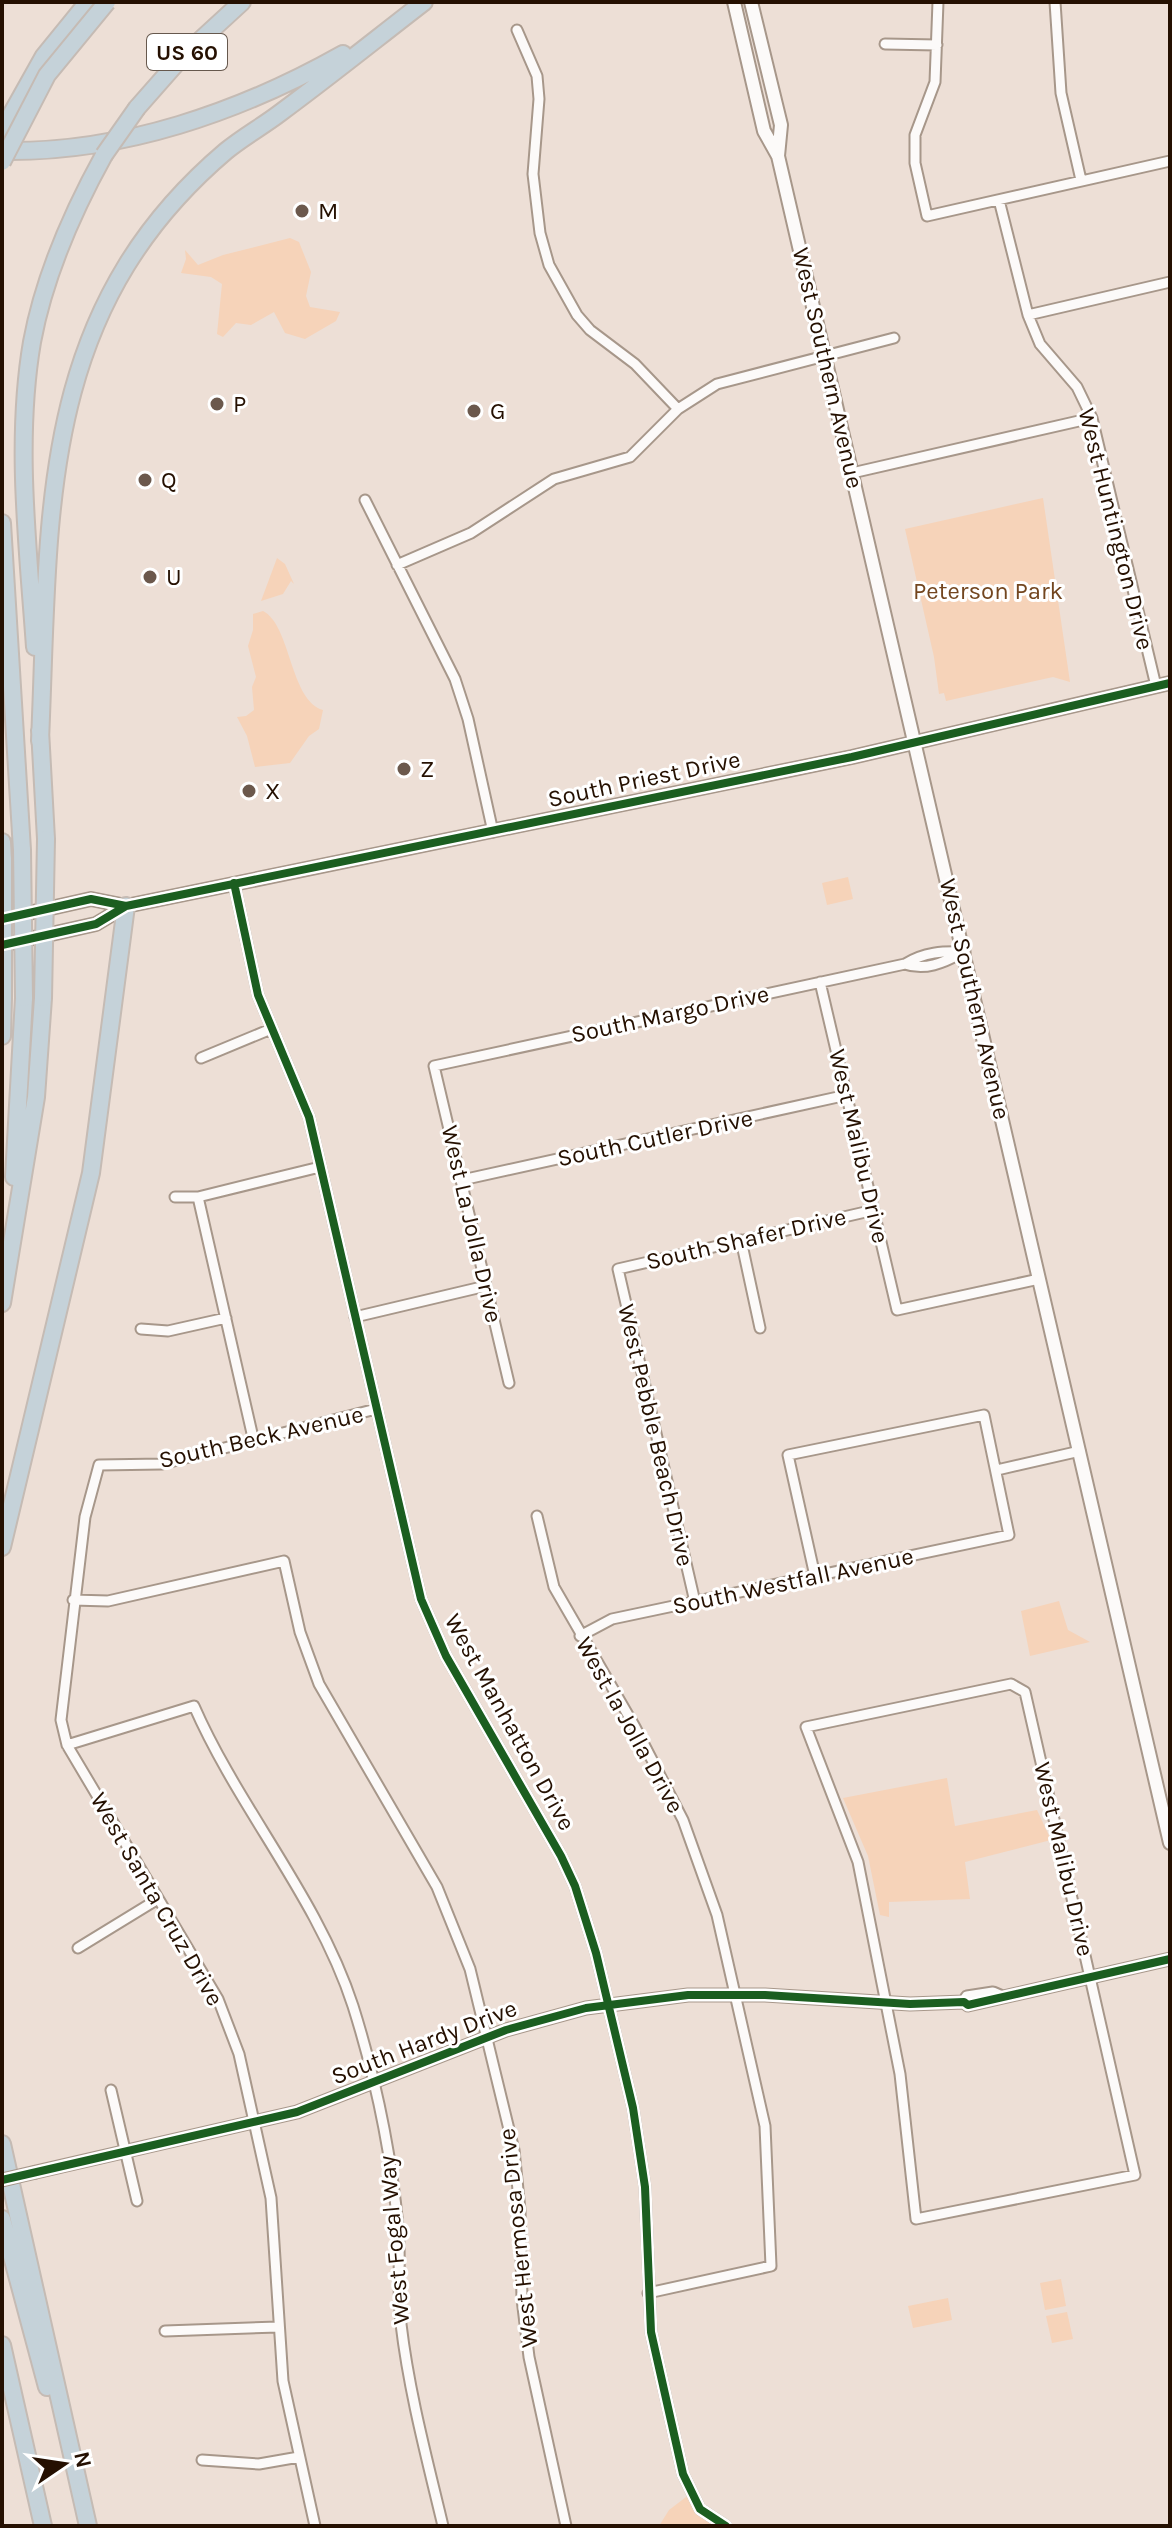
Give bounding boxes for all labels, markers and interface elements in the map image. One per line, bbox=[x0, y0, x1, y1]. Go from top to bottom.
road number: US 60 bbox=[147, 34, 227, 70]
place label: M bbox=[318, 197, 338, 225]
marker: M bbox=[293, 202, 311, 220]
street label: West Southern Avenue bbox=[787, 245, 869, 491]
place label: P bbox=[233, 390, 246, 418]
marker: P bbox=[208, 395, 226, 413]
place label: G bbox=[490, 397, 505, 425]
marker: G bbox=[465, 402, 483, 420]
street label: West Huntington Drive bbox=[1072, 405, 1160, 653]
place label: Q bbox=[161, 466, 177, 494]
marker: Q bbox=[136, 471, 154, 489]
place label: U bbox=[166, 563, 182, 591]
marker: U bbox=[141, 568, 159, 586]
park label: Peterson Park bbox=[913, 577, 1063, 605]
street label: South Priest Drive bbox=[545, 745, 743, 813]
place label: Z bbox=[420, 755, 434, 783]
marker: Z bbox=[395, 760, 413, 778]
place label: X bbox=[265, 777, 280, 805]
marker: X bbox=[240, 782, 258, 800]
street label: West Southern Avenue bbox=[934, 876, 1016, 1122]
street label: South Margo Drive bbox=[568, 979, 772, 1049]
street label: West Malibu Drive bbox=[823, 1046, 895, 1246]
street label: South Cutler Drive bbox=[555, 1104, 755, 1172]
street label: West La Jolla Drive bbox=[436, 1123, 508, 1325]
street label: South Shafer Drive bbox=[643, 1202, 849, 1276]
street label: West Pebble Beach Drive bbox=[612, 1301, 700, 1569]
street label: South Beck Avenue bbox=[156, 1400, 366, 1474]
street label: South Westfall Avenue bbox=[670, 1542, 916, 1620]
street label: West Manhatton Drive bbox=[439, 1609, 581, 1835]
street label: West la Jolla Drive bbox=[570, 1632, 690, 1818]
street label: West Malibu Drive bbox=[1028, 1759, 1100, 1959]
street label: West Santa Cruz Drive bbox=[84, 1787, 230, 2011]
street label: South Hardy Drive bbox=[327, 1994, 521, 2090]
street label: West Hermosa Drive bbox=[493, 2127, 543, 2349]
street label: West Fogal Way bbox=[373, 2154, 415, 2326]
north arrow bbox=[24, 2424, 104, 2504]
text: N bbox=[68, 2449, 97, 2470]

